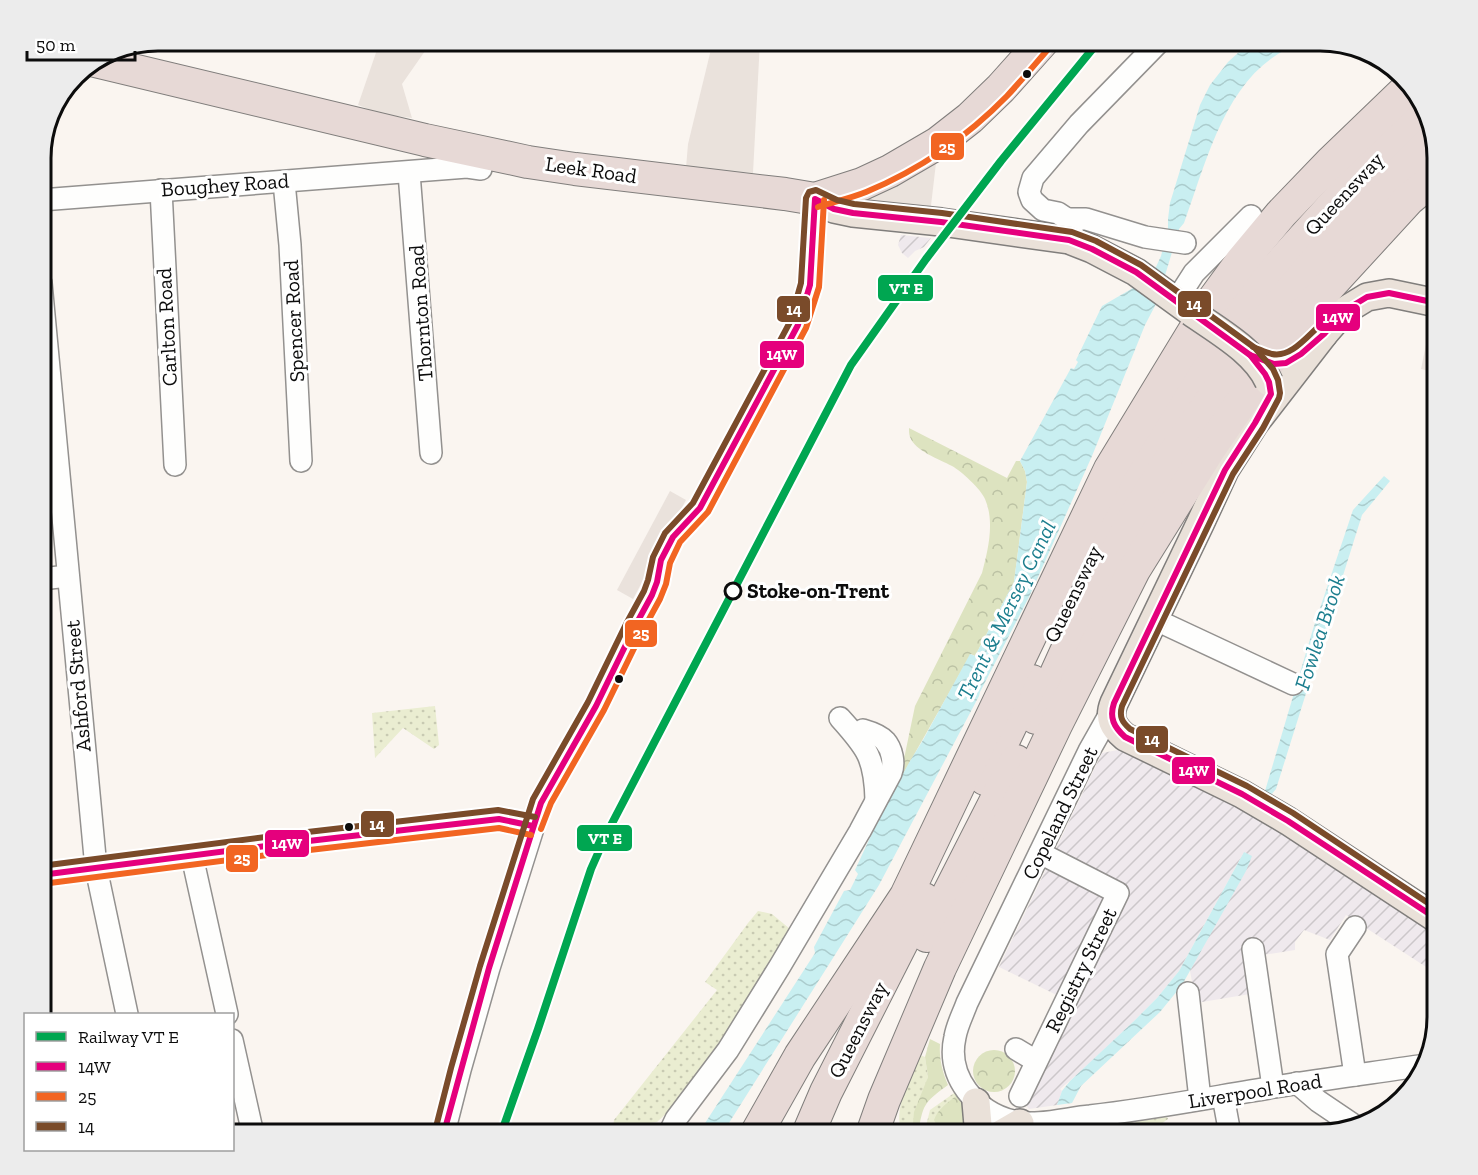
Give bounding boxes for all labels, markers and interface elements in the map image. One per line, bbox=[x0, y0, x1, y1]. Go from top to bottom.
scale bar bbox=[27, 24, 135, 62]
text: 50 m bbox=[36, 34, 76, 56]
unlabelled marker bbox=[1021, 68, 1033, 80]
line badge: 25 bbox=[930, 132, 965, 161]
text: 25 bbox=[939, 138, 955, 157]
street label: Queensway bbox=[1299, 147, 1389, 240]
street label: Leek Road bbox=[544, 151, 639, 188]
street label: Boughey Road bbox=[160, 168, 290, 201]
street label: Thornton Road bbox=[403, 243, 438, 382]
street label: Spencer Road bbox=[278, 259, 309, 383]
street label: Carlton Road bbox=[151, 267, 182, 387]
line badge: VT E bbox=[877, 274, 934, 302]
text: VT E bbox=[889, 279, 923, 298]
line badge: 14 bbox=[1177, 290, 1212, 318]
line badge: 14 bbox=[776, 295, 811, 323]
text: 14 bbox=[1186, 295, 1202, 314]
text: 14 bbox=[786, 300, 802, 319]
line badge: 14W bbox=[1315, 303, 1361, 332]
text: 14W bbox=[1323, 308, 1354, 327]
line badge: 14W bbox=[759, 340, 805, 369]
text: 14W bbox=[767, 345, 798, 364]
water label: Trent & Mersey Canal bbox=[951, 516, 1062, 704]
street label: Queensway bbox=[1038, 541, 1107, 646]
water label: Fowlea Brook bbox=[1288, 571, 1351, 693]
place label: Stoke-on-Trent bbox=[747, 578, 890, 603]
marker: Stoke-on-Trent bbox=[724, 582, 742, 600]
street label: Ashford Street bbox=[59, 619, 96, 753]
line badge: 25 bbox=[624, 619, 658, 648]
text: 25 bbox=[633, 624, 649, 643]
unlabelled marker bbox=[613, 673, 625, 685]
line badge: 14 bbox=[1135, 725, 1169, 754]
text: 14 bbox=[1144, 730, 1160, 749]
street label: Copeland Street bbox=[1016, 742, 1103, 883]
line badge: 14W bbox=[1171, 756, 1216, 785]
text: 14W bbox=[1179, 761, 1210, 780]
line badge: 14 bbox=[360, 810, 395, 838]
text: 14 bbox=[369, 815, 385, 834]
unlabelled marker bbox=[343, 821, 355, 833]
line badge: VT E bbox=[576, 824, 633, 852]
line badge: 14W bbox=[264, 829, 310, 858]
text: VT E bbox=[588, 829, 622, 848]
text: 14W bbox=[272, 834, 303, 853]
line badge: 25 bbox=[225, 844, 259, 873]
text: 25 bbox=[234, 849, 250, 868]
street label: Registry Street bbox=[1039, 903, 1122, 1036]
street label: Queensway bbox=[823, 977, 893, 1082]
legend bbox=[24, 1013, 234, 1151]
text: Railway VT E bbox=[78, 1026, 179, 1048]
text: 14W bbox=[78, 1056, 111, 1078]
street label: Liverpool Road bbox=[1186, 1068, 1324, 1113]
text: 25 bbox=[78, 1086, 97, 1108]
text: 14 bbox=[78, 1116, 95, 1138]

